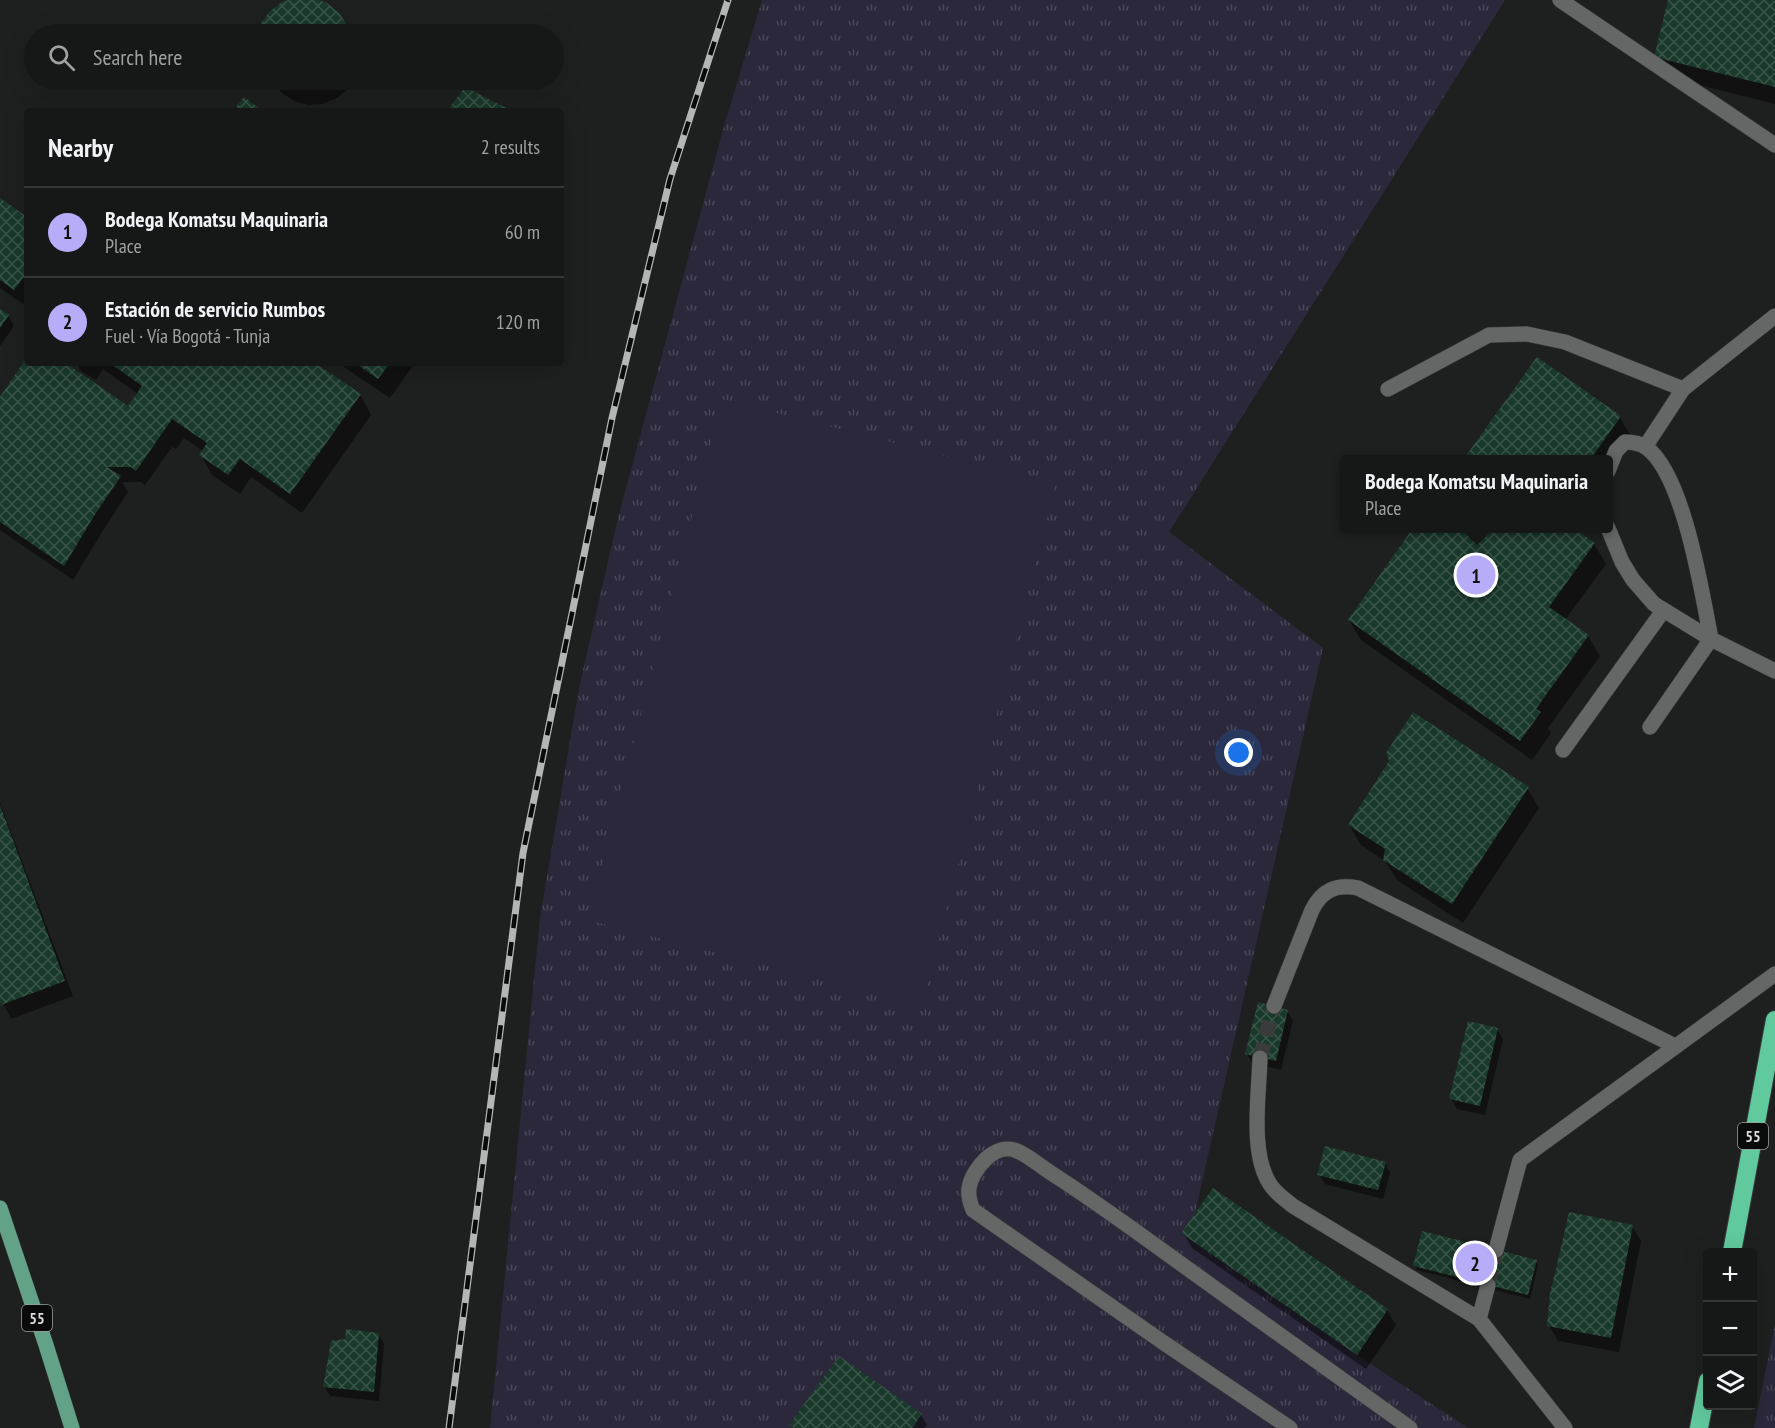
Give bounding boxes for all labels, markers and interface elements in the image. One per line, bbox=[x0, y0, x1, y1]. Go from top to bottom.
search box bbox=[24, 24, 564, 90]
icon: search bbox=[45, 41, 78, 74]
text: Search here bbox=[93, 43, 182, 71]
text: Nearby bbox=[48, 131, 113, 164]
text: 2 results bbox=[481, 134, 540, 160]
text: Bodega Komatsu Maquinaria bbox=[105, 205, 328, 233]
text: 1 bbox=[63, 219, 72, 245]
text: 60 m bbox=[505, 219, 540, 245]
text: Place bbox=[105, 233, 142, 259]
text: Estación de servicio Rumbos bbox=[105, 295, 325, 323]
text: 2 bbox=[63, 309, 72, 335]
text: 120 m bbox=[496, 309, 540, 335]
text: Fuel · Vía Bogotá - Tunja bbox=[105, 323, 270, 349]
popup bbox=[1340, 455, 1613, 533]
text: Bodega Komatsu Maquinaria bbox=[1365, 467, 1588, 495]
text: Place bbox=[1365, 495, 1402, 521]
pin: 1 bbox=[1456, 552, 1496, 598]
your location bbox=[1224, 738, 1253, 767]
road number: 55 bbox=[1738, 1123, 1768, 1149]
pin: 2 bbox=[1456, 1240, 1494, 1286]
map controls bbox=[1703, 1248, 1757, 1410]
button: + bbox=[1703, 1248, 1757, 1302]
button: − bbox=[1703, 1302, 1757, 1356]
road number: 55 bbox=[22, 1305, 52, 1331]
button: layers bbox=[1703, 1356, 1757, 1410]

